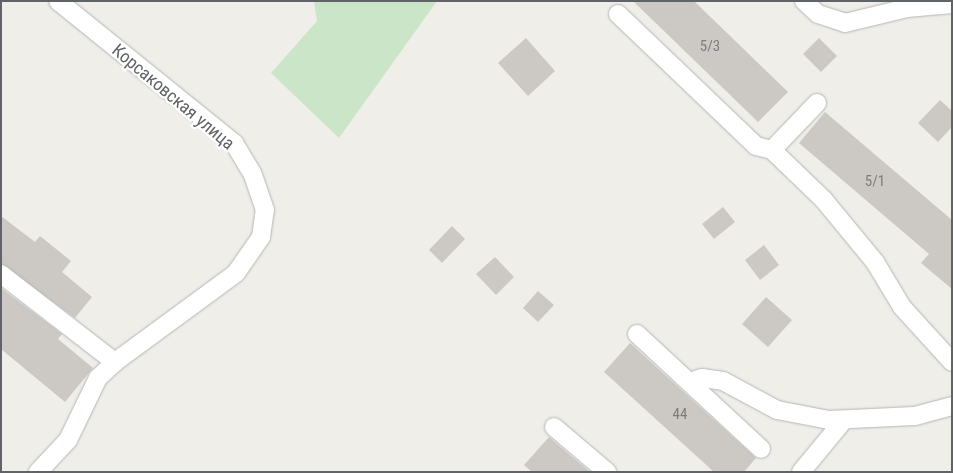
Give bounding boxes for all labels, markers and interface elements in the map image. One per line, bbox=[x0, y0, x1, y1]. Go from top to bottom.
house number: 5/3 bbox=[700, 38, 720, 56]
street label: Корсаковская улица bbox=[107, 39, 239, 155]
house number: 5/1 bbox=[865, 173, 885, 191]
house number: 44 bbox=[673, 406, 687, 424]

